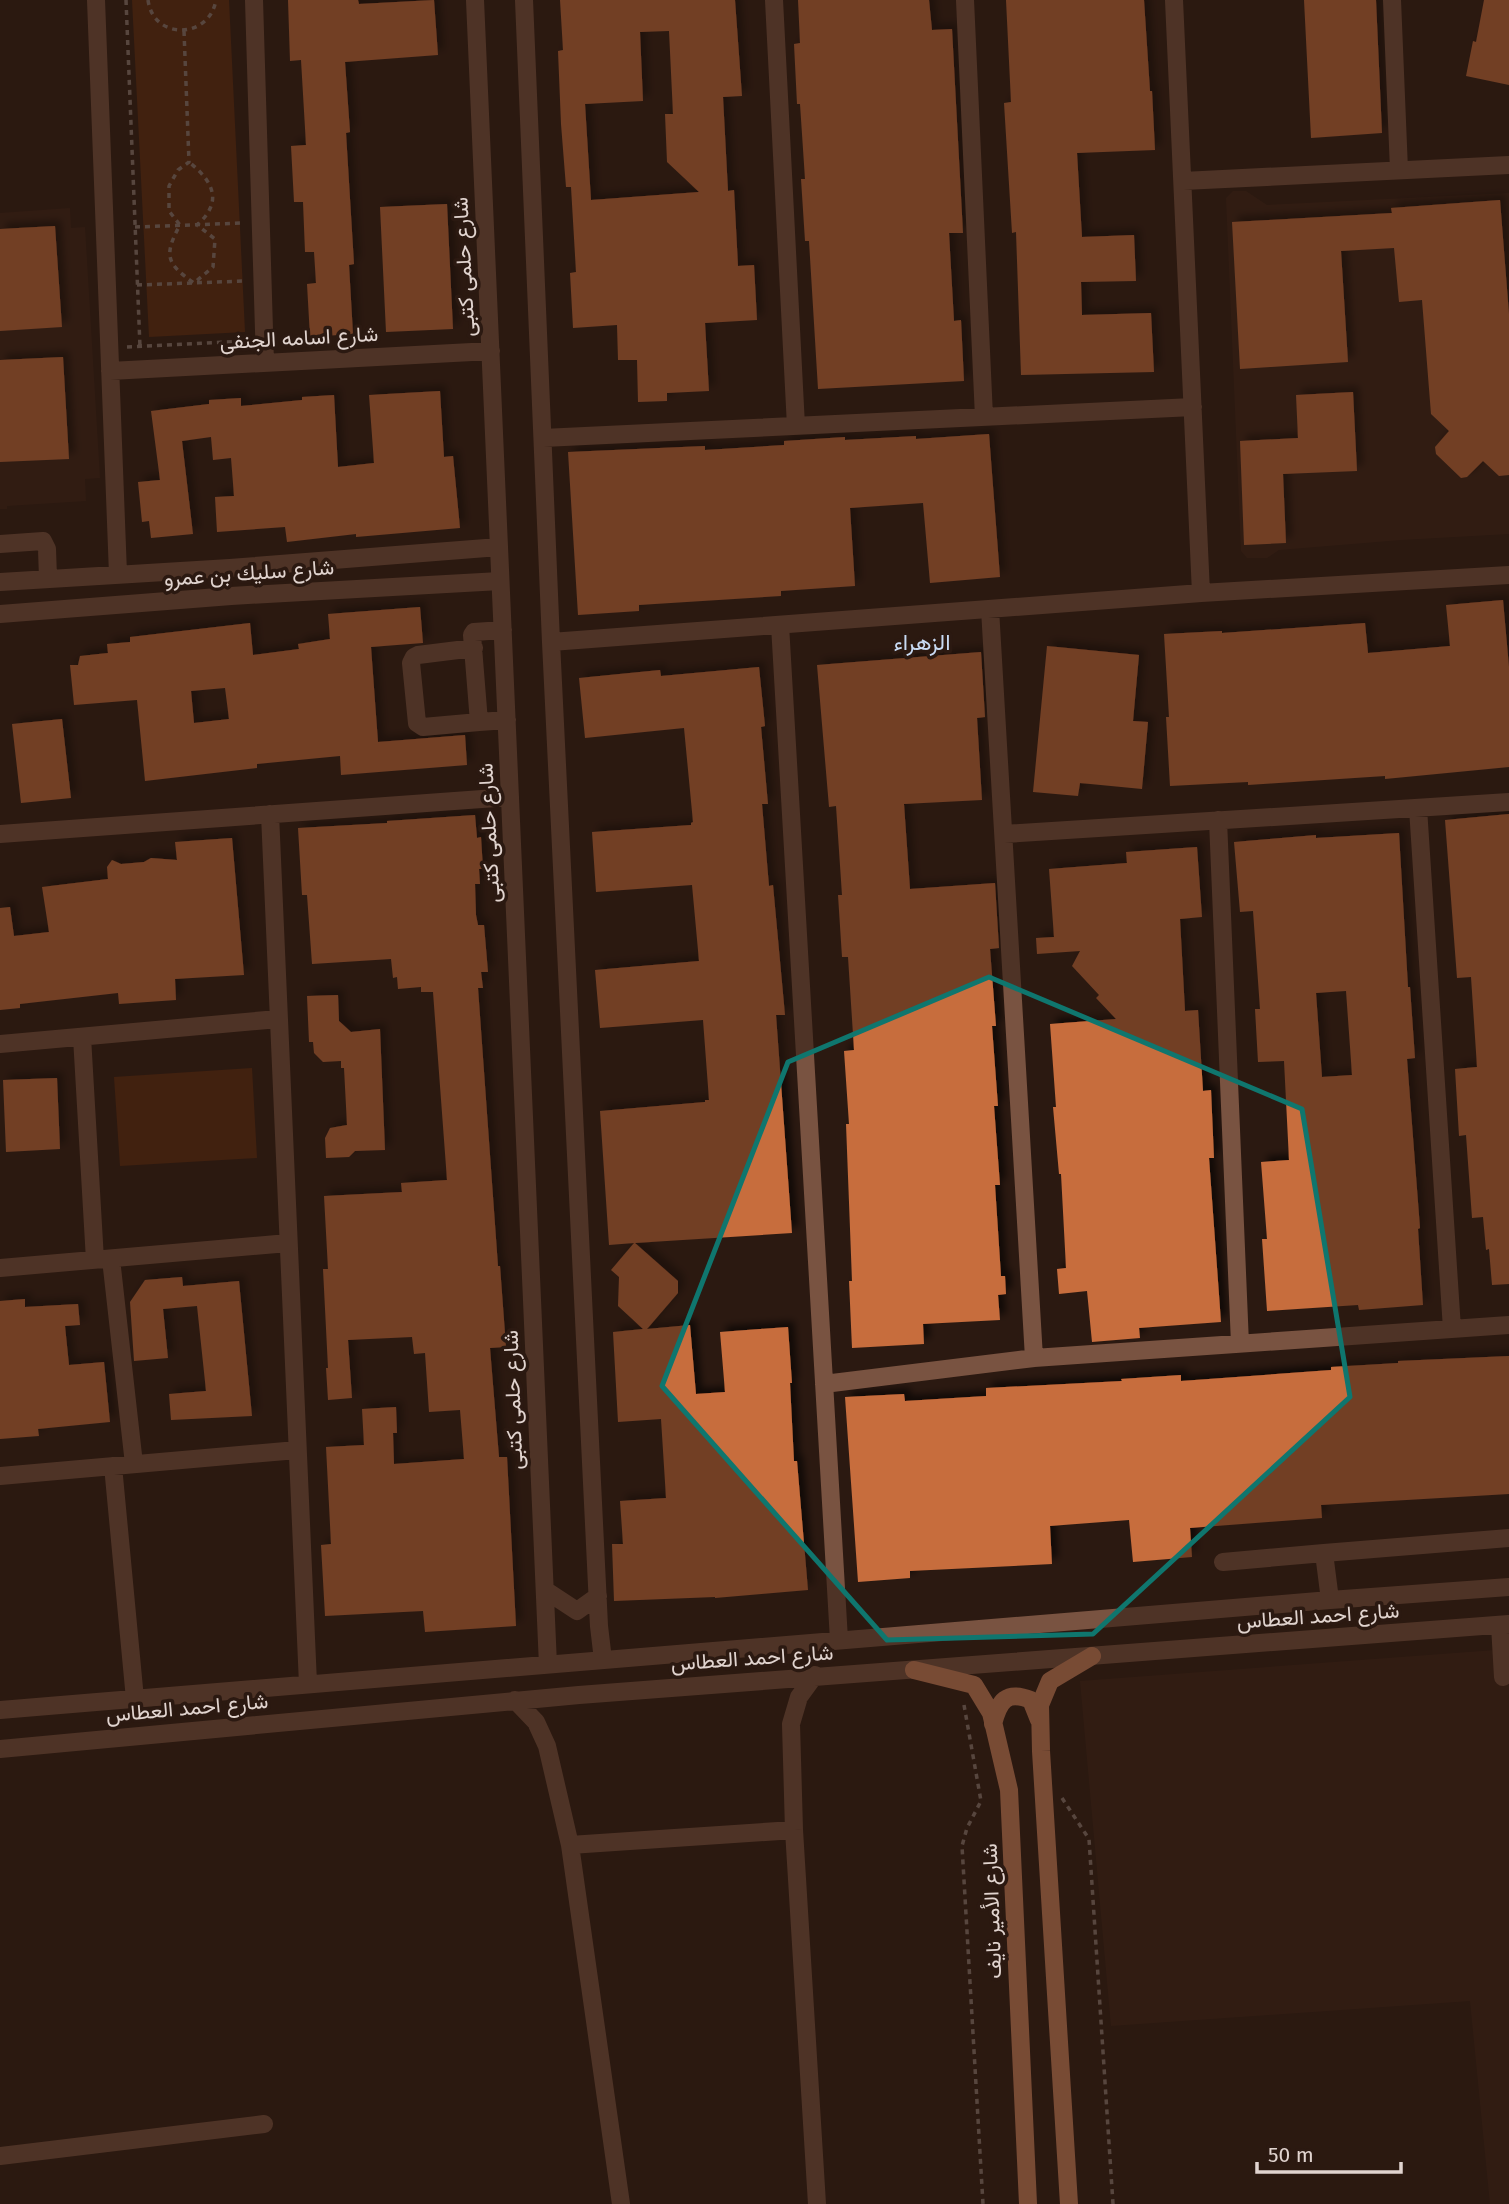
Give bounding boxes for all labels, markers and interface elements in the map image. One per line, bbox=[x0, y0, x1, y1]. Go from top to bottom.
street label: شارع حلمى كتبى bbox=[447, 196, 482, 337]
street label: شارع اسامه الجنفى bbox=[219, 321, 379, 356]
street label: شارع سليك بن عمرو bbox=[163, 554, 335, 593]
district label: الزهراء bbox=[894, 628, 950, 657]
street label: شارع حلمى كتبى bbox=[472, 762, 507, 903]
street label: شارع حلمى كتبى bbox=[498, 1330, 529, 1470]
street label: شارع احمد العطاس bbox=[1236, 1597, 1400, 1636]
street label: شارع احمد العطاس bbox=[670, 1639, 834, 1678]
street label: شارع احمد العطاس bbox=[105, 1688, 269, 1729]
street label: شارع الأمير نايف bbox=[977, 1843, 1008, 1979]
scale bar bbox=[1257, 2130, 1400, 2174]
text: 50 m bbox=[1268, 2142, 1314, 2168]

